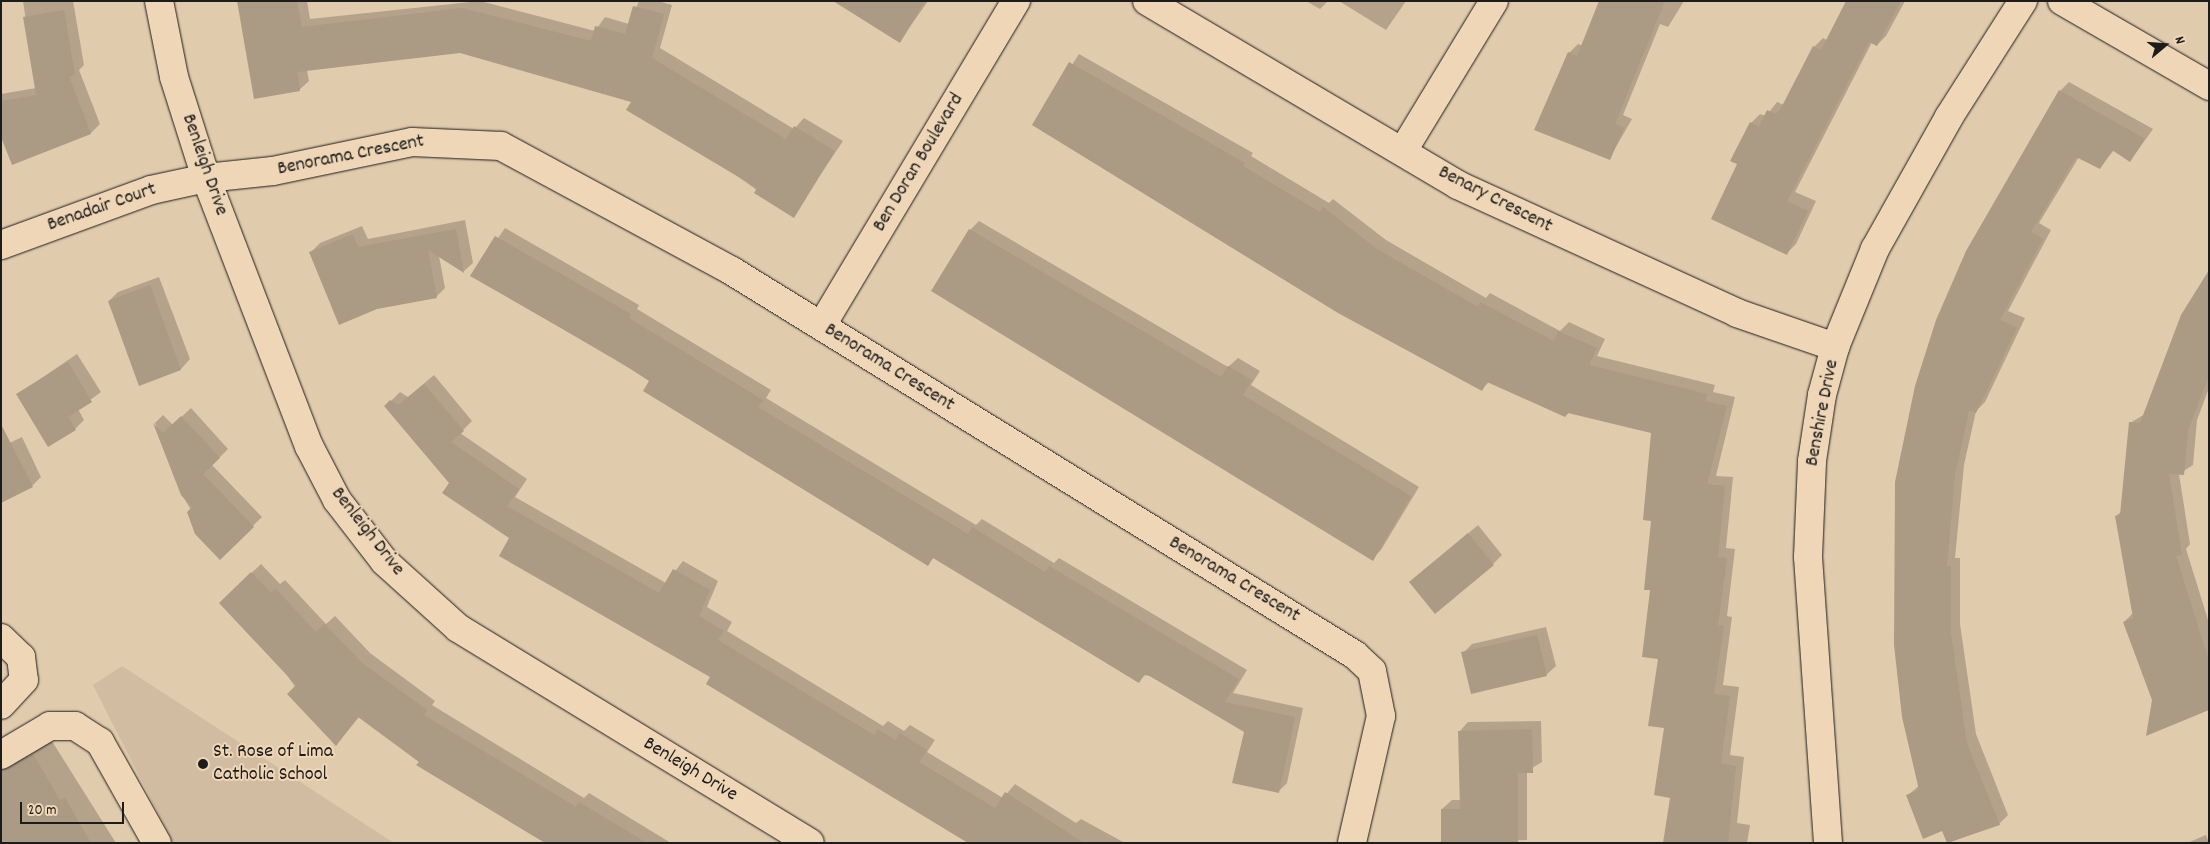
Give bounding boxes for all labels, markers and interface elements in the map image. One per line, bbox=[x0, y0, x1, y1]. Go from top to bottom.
north arrow bbox=[2140, 20, 2190, 70]
text: N bbox=[2169, 34, 2190, 47]
street label: Ben Doran Boulevard bbox=[868, 90, 970, 236]
street label: Benleigh Drive bbox=[175, 111, 233, 219]
street label: Benorama Crescent bbox=[276, 130, 426, 182]
street label: Benary Crescent bbox=[1434, 161, 1556, 239]
street label: Benadair Court bbox=[44, 178, 160, 238]
street label: Benorama Crescent bbox=[820, 318, 958, 418]
street label: Benshire Drive bbox=[1801, 358, 1845, 468]
street label: Benleigh Drive bbox=[325, 483, 409, 581]
street label: Benorama Crescent bbox=[1164, 531, 1304, 629]
street label: Benleigh Drive bbox=[638, 732, 742, 808]
place label: St. Rose of Lima Catholic School bbox=[213, 740, 333, 787]
marker: St. Rose of Lima Catholic School bbox=[197, 758, 209, 770]
scale bar bbox=[22, 792, 126, 824]
text: 20 m bbox=[28, 800, 56, 822]

